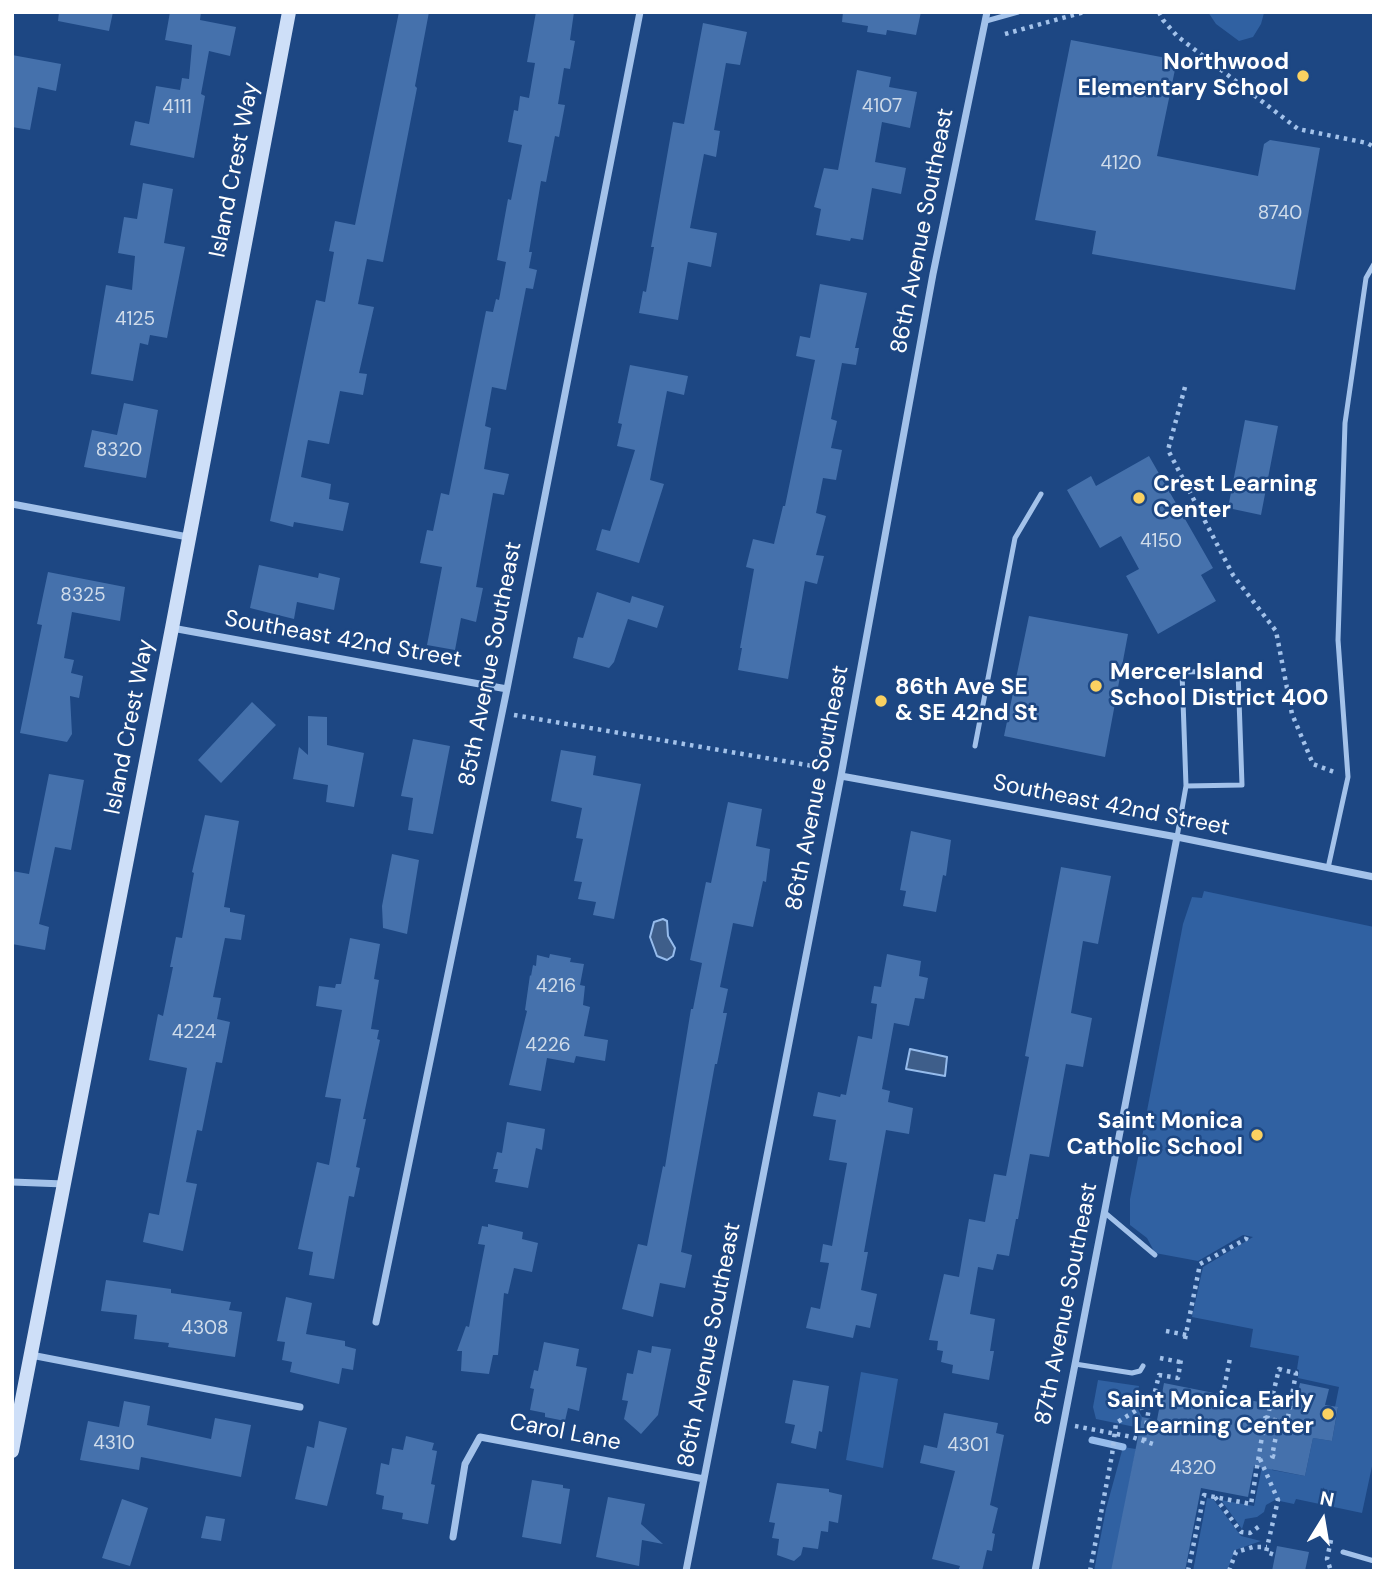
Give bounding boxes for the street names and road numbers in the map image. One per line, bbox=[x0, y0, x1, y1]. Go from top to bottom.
street label: Island Crest Way bbox=[204, 80, 266, 260]
street label: 86th Avenue Southeast bbox=[886, 106, 960, 356]
street label: 85th Avenue Southeast bbox=[454, 539, 528, 789]
street label: Southeast 42nd Street bbox=[222, 606, 464, 674]
street label: Island Crest Way bbox=[99, 637, 161, 817]
street label: 86th Avenue Southeast bbox=[781, 663, 855, 913]
street label: Southeast 42nd Street bbox=[990, 770, 1232, 842]
street label: 87th Avenue Southeast bbox=[1030, 1180, 1104, 1428]
street label: 86th Avenue Southeast bbox=[673, 1220, 747, 1470]
street label: Carol Lane bbox=[507, 1409, 623, 1457]

